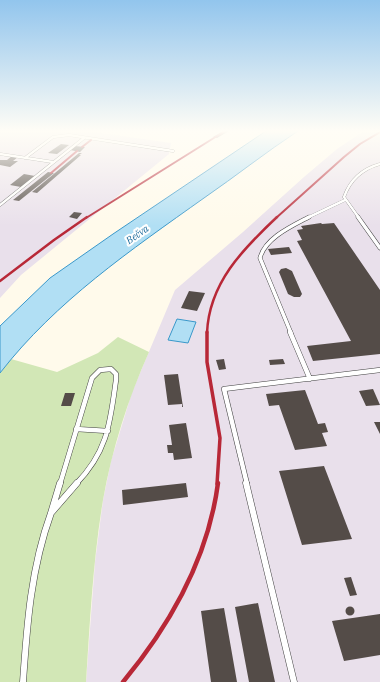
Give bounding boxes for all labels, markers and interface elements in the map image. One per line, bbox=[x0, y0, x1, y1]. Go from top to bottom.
water label: Bečva bbox=[123, 222, 152, 247]

